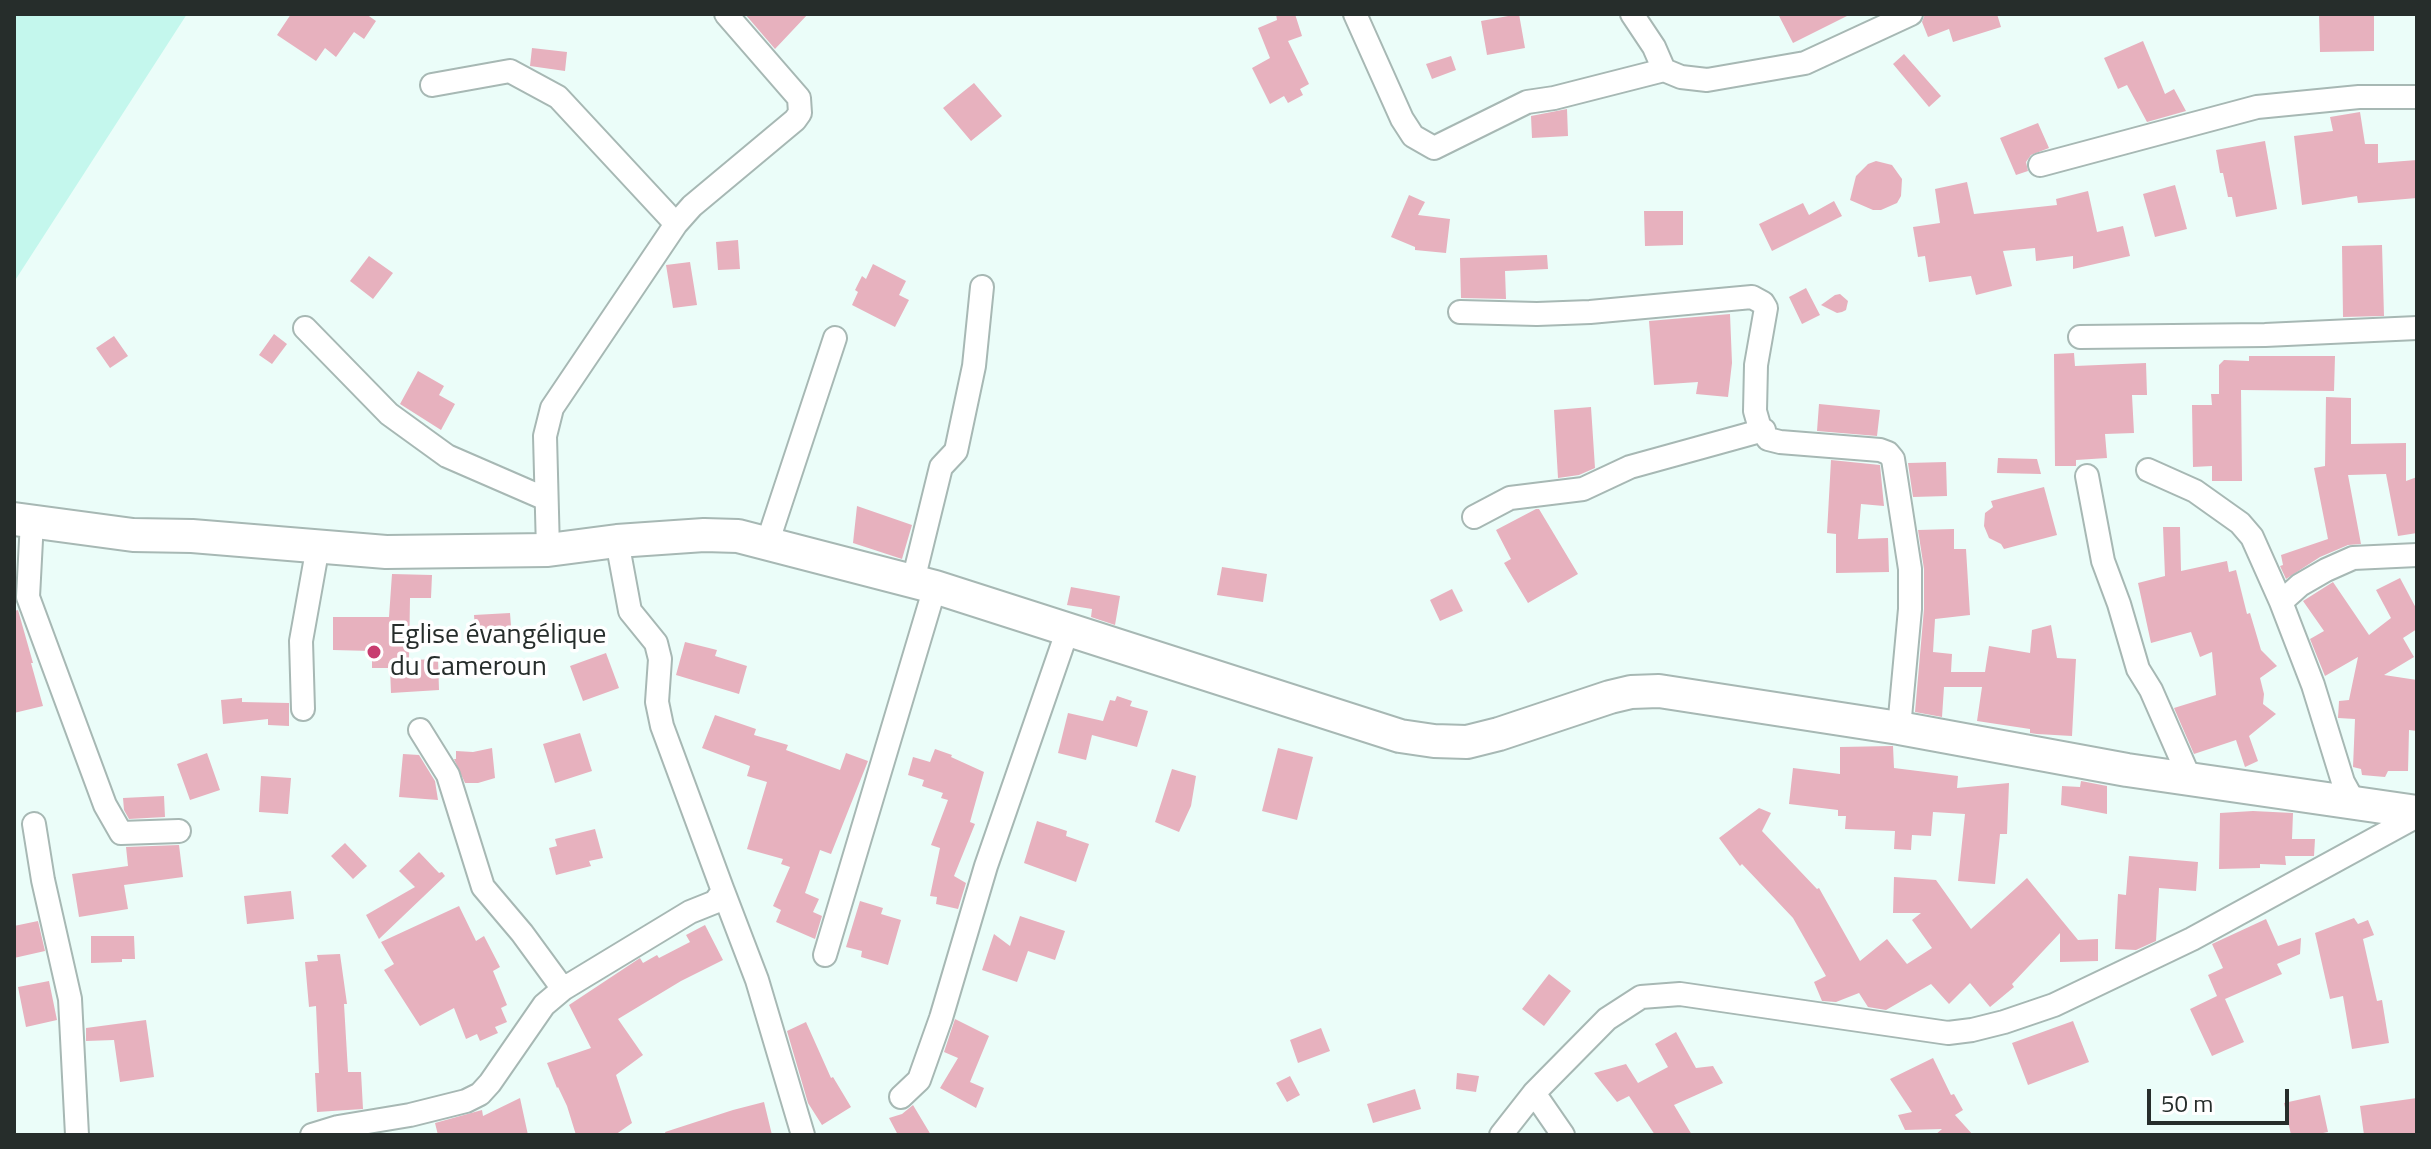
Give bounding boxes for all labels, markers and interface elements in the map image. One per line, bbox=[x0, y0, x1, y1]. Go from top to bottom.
place label: Eglise évangélique du Cameroun bbox=[390, 619, 606, 685]
marker: Eglise évangélique du Cameroun bbox=[365, 643, 383, 661]
scale bar bbox=[2151, 1073, 2293, 1123]
text: 50 m bbox=[2161, 1085, 2213, 1121]

